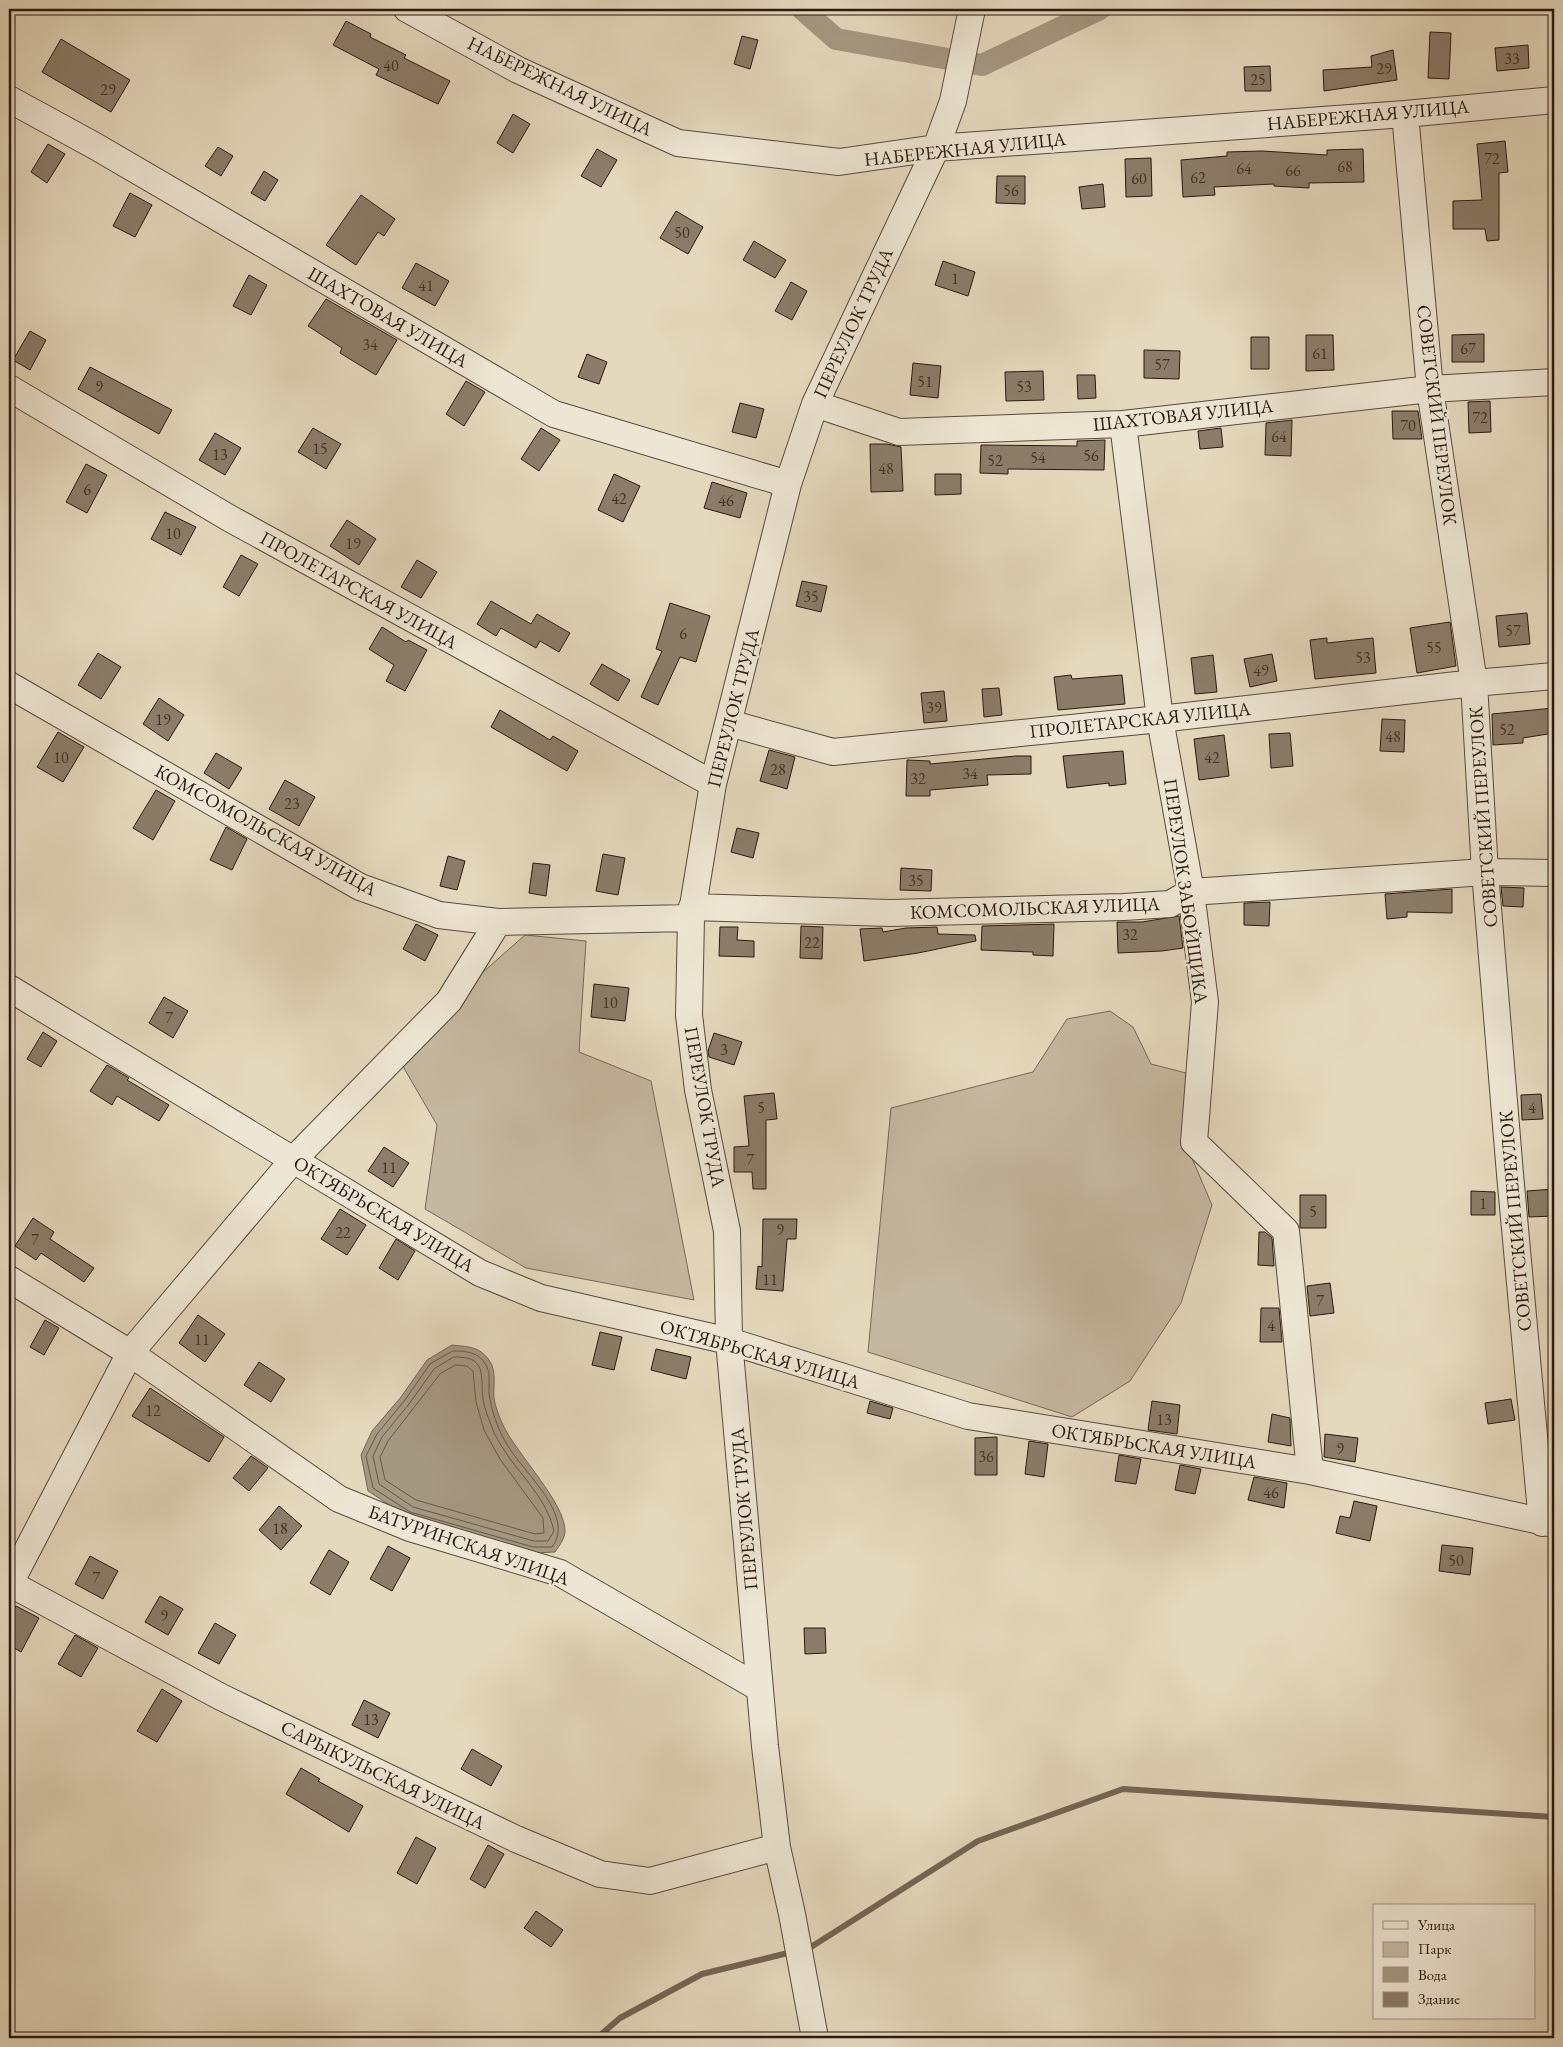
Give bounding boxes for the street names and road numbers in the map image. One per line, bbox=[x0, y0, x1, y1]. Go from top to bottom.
street label: НАБЕРЕЖНАЯ УЛИЦА bbox=[463, 30, 657, 142]
street label: НАБЕРЕЖНАЯ УЛИЦА bbox=[1266, 94, 1471, 136]
street label: НАБЕРЕЖНАЯ УЛИЦА bbox=[863, 126, 1068, 172]
street label: ПЕРЕУЛОК ТРУДА bbox=[807, 243, 899, 402]
street label: ШАХТОВАЯ УЛИЦА bbox=[303, 261, 474, 374]
street label: СОВЕТСКИЙ ПЕРЕУЛОК bbox=[1411, 304, 1463, 527]
street label: ШАХТОВАЯ УЛИЦА bbox=[1092, 393, 1275, 437]
street label: ПРОЛЕТАРСКАЯ УЛИЦА bbox=[256, 525, 463, 655]
street label: ПЕРЕУЛОК ТРУДА bbox=[701, 625, 765, 790]
street label: ПРОЛЕТАРСКАЯ УЛИЦА bbox=[1028, 696, 1253, 744]
street label: СОВЕТСКИЙ ПЕРЕУЛОК bbox=[1463, 705, 1503, 928]
street label: КОМСОМОЛЬСКАЯ УЛИЦА bbox=[151, 758, 382, 902]
street label: ПЕРЕУЛОК ЗАБОЙЩИКА bbox=[1158, 777, 1214, 1006]
street label: КОМСОМОЛЬСКАЯ УЛИЦА bbox=[910, 891, 1161, 925]
street label: ПЕРЕУЛОК ТРУДА bbox=[679, 1024, 732, 1190]
street label: СОВЕТСКИЙ ПЕРЕУЛОК bbox=[1493, 1109, 1537, 1332]
street label: ОКТЯБРЬСКАЯ УЛИЦА bbox=[289, 1150, 480, 1278]
street label: ОКТЯБРЬСКАЯ УЛИЦА bbox=[657, 1313, 864, 1395]
street label: ОКТЯБРЬСКАЯ УЛИЦА bbox=[1050, 1417, 1259, 1475]
street label: ПЕРЕУЛОК ТРУДА bbox=[724, 1426, 764, 1591]
street label: БАТУРИНСКАЯ УЛИЦА bbox=[365, 1499, 574, 1591]
street label: САРЫКУЛЬСКАЯ УЛИЦА bbox=[277, 1715, 490, 1836]

